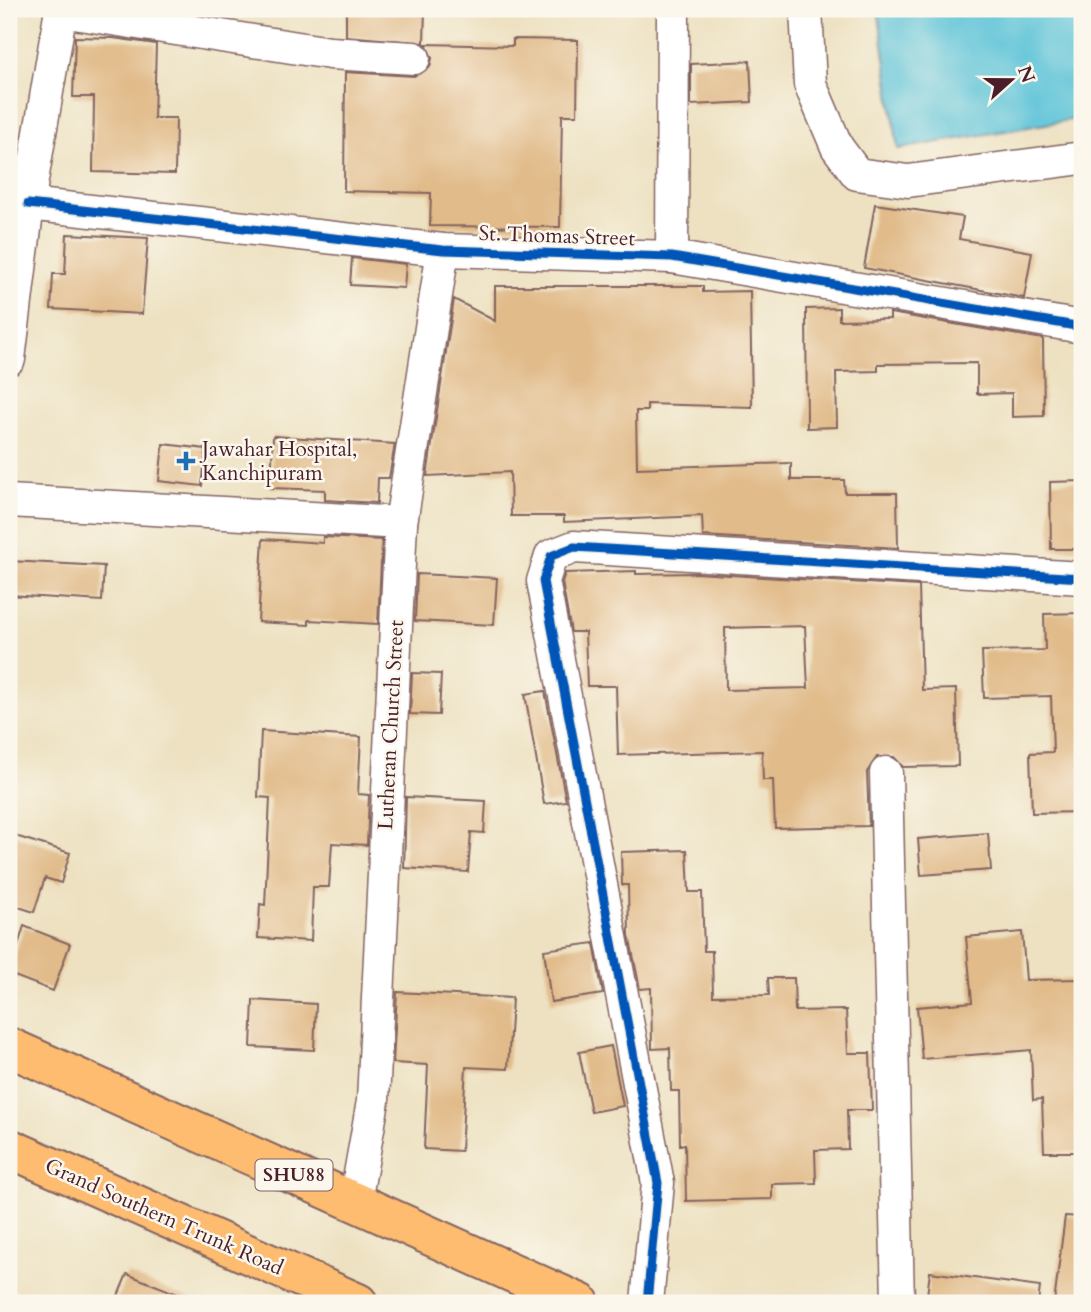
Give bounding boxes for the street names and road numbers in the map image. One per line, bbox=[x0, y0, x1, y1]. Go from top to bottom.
street label: St. Thomas Street bbox=[478, 219, 636, 253]
street label: Lutheran Church Street bbox=[371, 619, 411, 831]
street label: Grand Southern Trunk Road bbox=[40, 1151, 288, 1283]
road number: SHU88 bbox=[256, 1160, 332, 1190]

